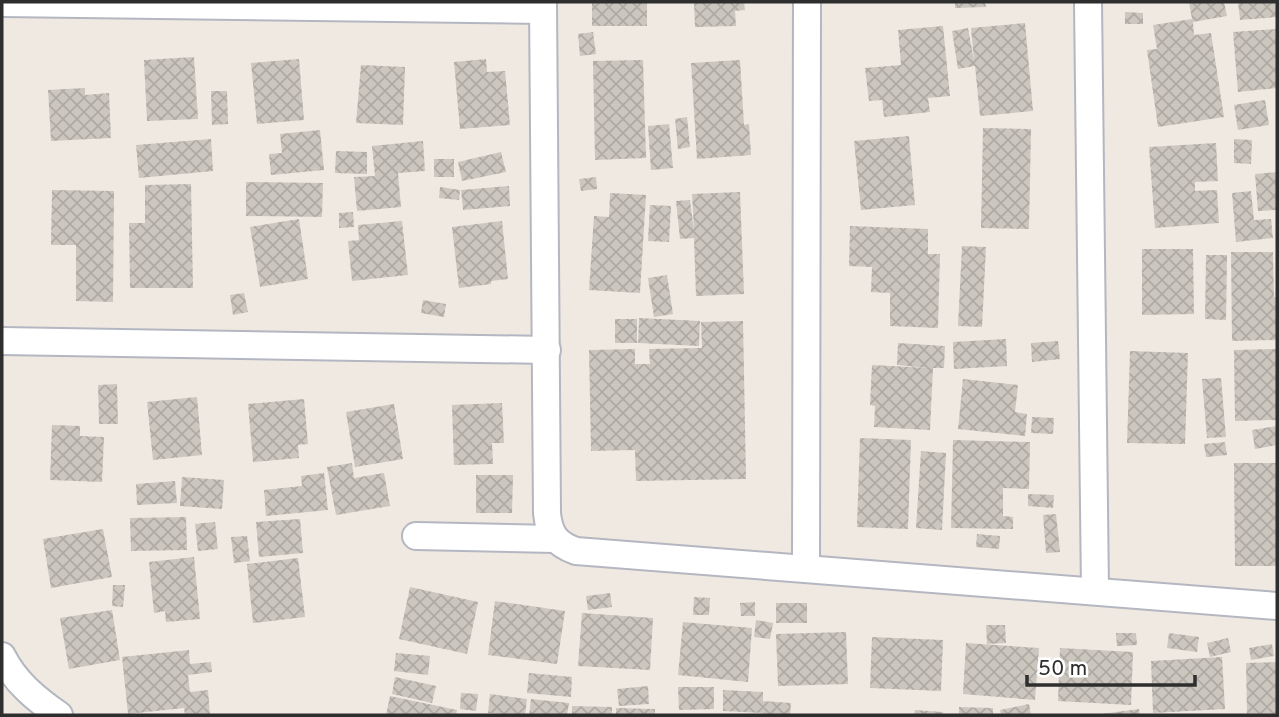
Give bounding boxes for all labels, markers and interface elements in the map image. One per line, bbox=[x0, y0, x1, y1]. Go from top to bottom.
scale bar bbox=[1027, 644, 1195, 688]
text: 50 m bbox=[1038, 656, 1087, 683]

